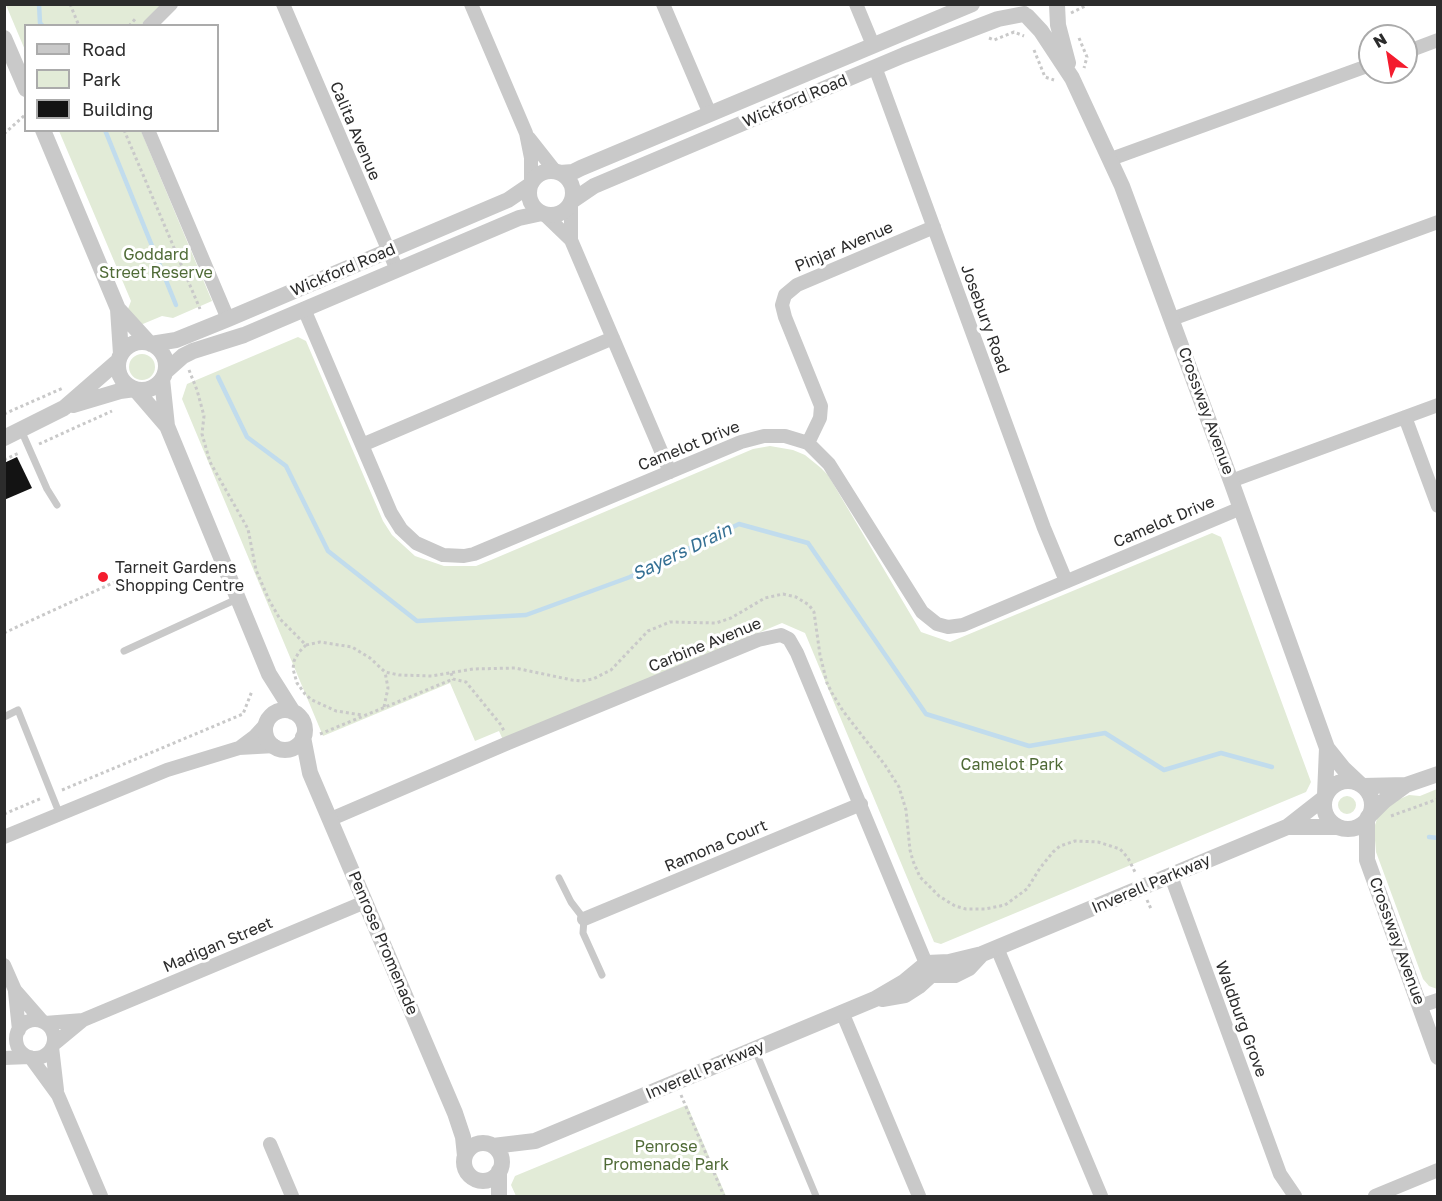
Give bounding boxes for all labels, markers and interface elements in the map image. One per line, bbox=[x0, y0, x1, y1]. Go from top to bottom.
legend bbox=[24, 24, 219, 132]
north arrow bbox=[1358, 24, 1418, 84]
text: N bbox=[1369, 29, 1390, 52]
text: Road bbox=[82, 38, 126, 60]
text: Park bbox=[82, 68, 121, 90]
street label: Wickford Road bbox=[740, 70, 850, 132]
street label: Calita Avenue bbox=[326, 79, 384, 183]
text: Building bbox=[82, 98, 153, 120]
street label: Pinjar Avenue bbox=[792, 218, 896, 276]
street label: Wickford Road bbox=[288, 239, 398, 301]
park label: Goddard Street Reserve bbox=[99, 245, 213, 283]
street label: Josebury Road bbox=[956, 262, 1014, 376]
street label: Crossway Avenue bbox=[1174, 345, 1238, 477]
street label: Camelot Drive bbox=[635, 417, 743, 475]
street label: Camelot Drive bbox=[1111, 492, 1217, 552]
water label: Sayers Drain bbox=[629, 519, 735, 585]
place label: Tarneit Gardens Shopping Centre bbox=[115, 558, 244, 596]
marker: Tarneit Gardens Shopping Centre bbox=[96, 570, 110, 584]
street label: Carbine Avenue bbox=[646, 614, 764, 676]
park label: Camelot Park bbox=[961, 755, 1063, 775]
street label: Ramona Court bbox=[662, 816, 770, 876]
street label: Inverell Parkway bbox=[1089, 850, 1213, 918]
street label: Penrose Promenade bbox=[344, 868, 422, 1018]
street label: Crossway Avenue bbox=[1365, 875, 1429, 1007]
street label: Madigan Street bbox=[160, 913, 276, 977]
street label: Waldburg Grove bbox=[1211, 958, 1271, 1080]
street label: Inverell Parkway bbox=[643, 1036, 767, 1104]
park label: Penrose Promenade Park bbox=[603, 1137, 729, 1175]

